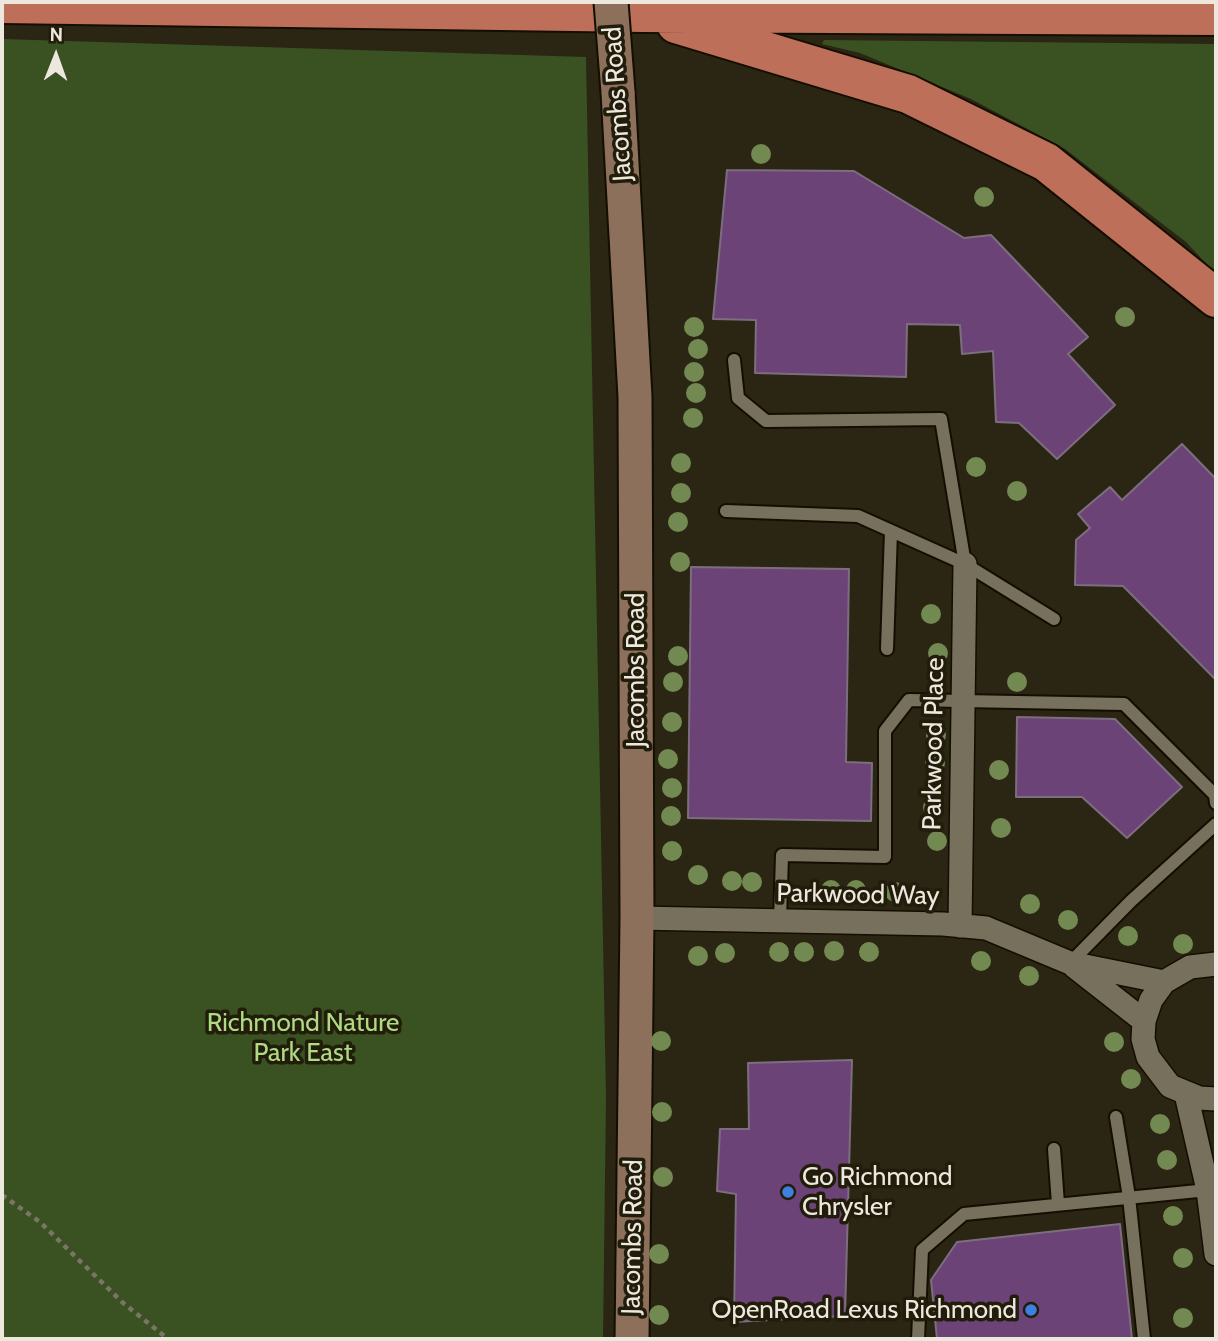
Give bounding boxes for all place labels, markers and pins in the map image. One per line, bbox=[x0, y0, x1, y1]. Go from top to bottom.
place label: Go Richmond Chrysler bbox=[802, 1161, 952, 1222]
marker: Go Richmond Chrysler bbox=[780, 1184, 796, 1200]
place label: OpenRoad Lexus Richmond bbox=[712, 1294, 1017, 1326]
marker: OpenRoad Lexus Richmond bbox=[1023, 1302, 1039, 1318]

